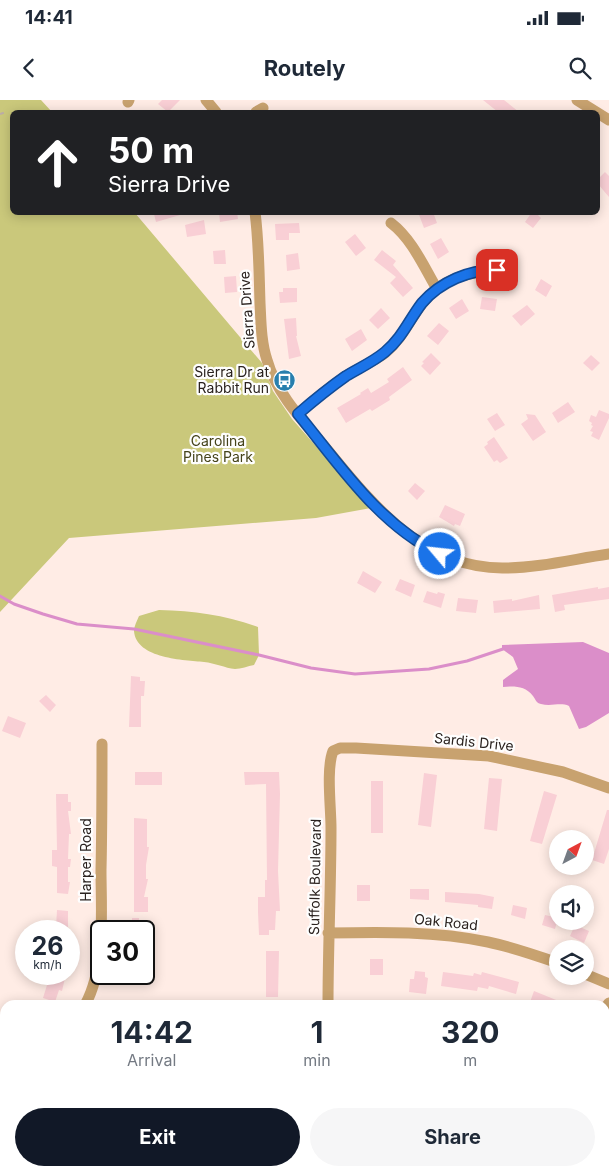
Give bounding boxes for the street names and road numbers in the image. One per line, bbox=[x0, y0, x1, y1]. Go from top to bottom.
street label: Sierra Drive bbox=[235, 271, 258, 349]
street label: Sardis Drive bbox=[433, 729, 515, 754]
street label: Harper Road bbox=[77, 818, 94, 902]
street label: Suffolk Boulevard bbox=[305, 819, 324, 935]
street label: Oak Road bbox=[413, 910, 479, 933]

